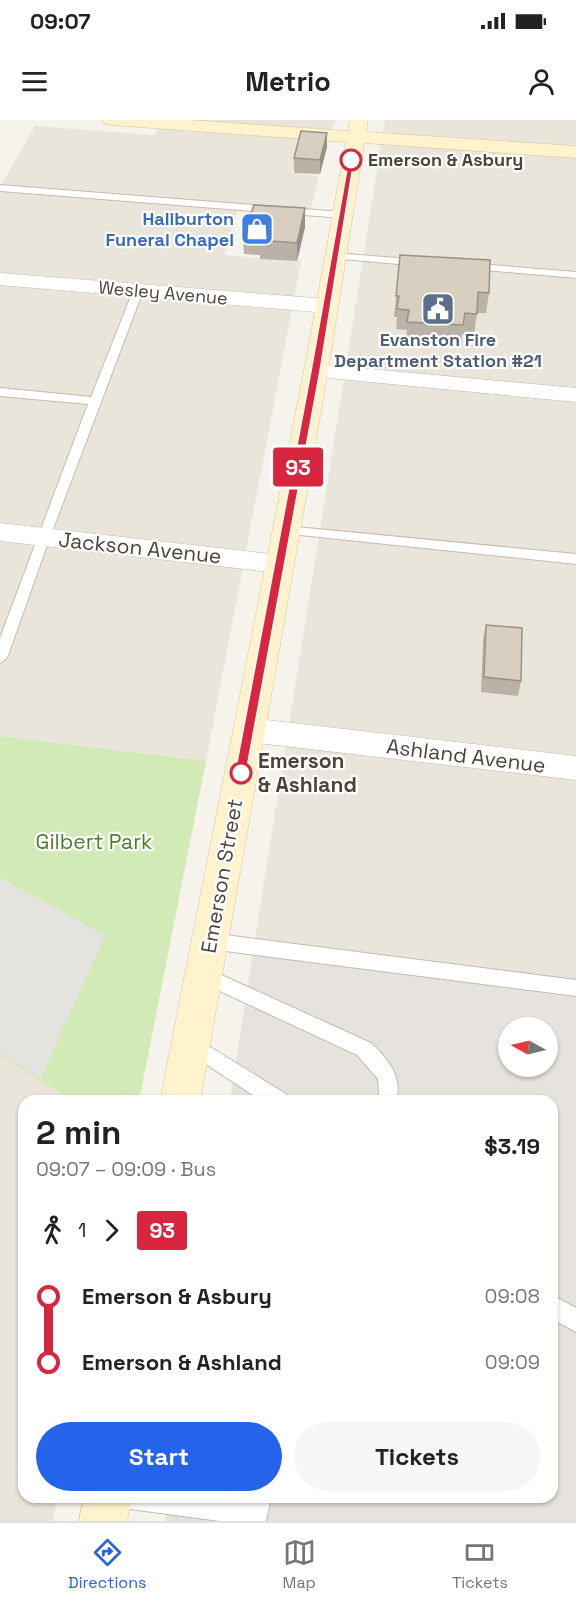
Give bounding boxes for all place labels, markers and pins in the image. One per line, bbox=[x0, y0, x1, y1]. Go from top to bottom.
place label: Emerson & Asbury bbox=[368, 148, 523, 171]
marker: Emerson & Asbury bbox=[340, 149, 362, 171]
place label: Haliburton Funeral Chapel bbox=[105, 207, 234, 251]
shop icon: Haliburton Funeral Chapel bbox=[239, 211, 275, 247]
public building icon: Evanston Fire Department Station #21 bbox=[420, 291, 456, 327]
place label: Evanston Fire Department Station #21 bbox=[334, 328, 542, 372]
place label: Emerson & Ashland bbox=[258, 747, 357, 798]
marker: Emerson & Ashland bbox=[230, 762, 252, 784]

